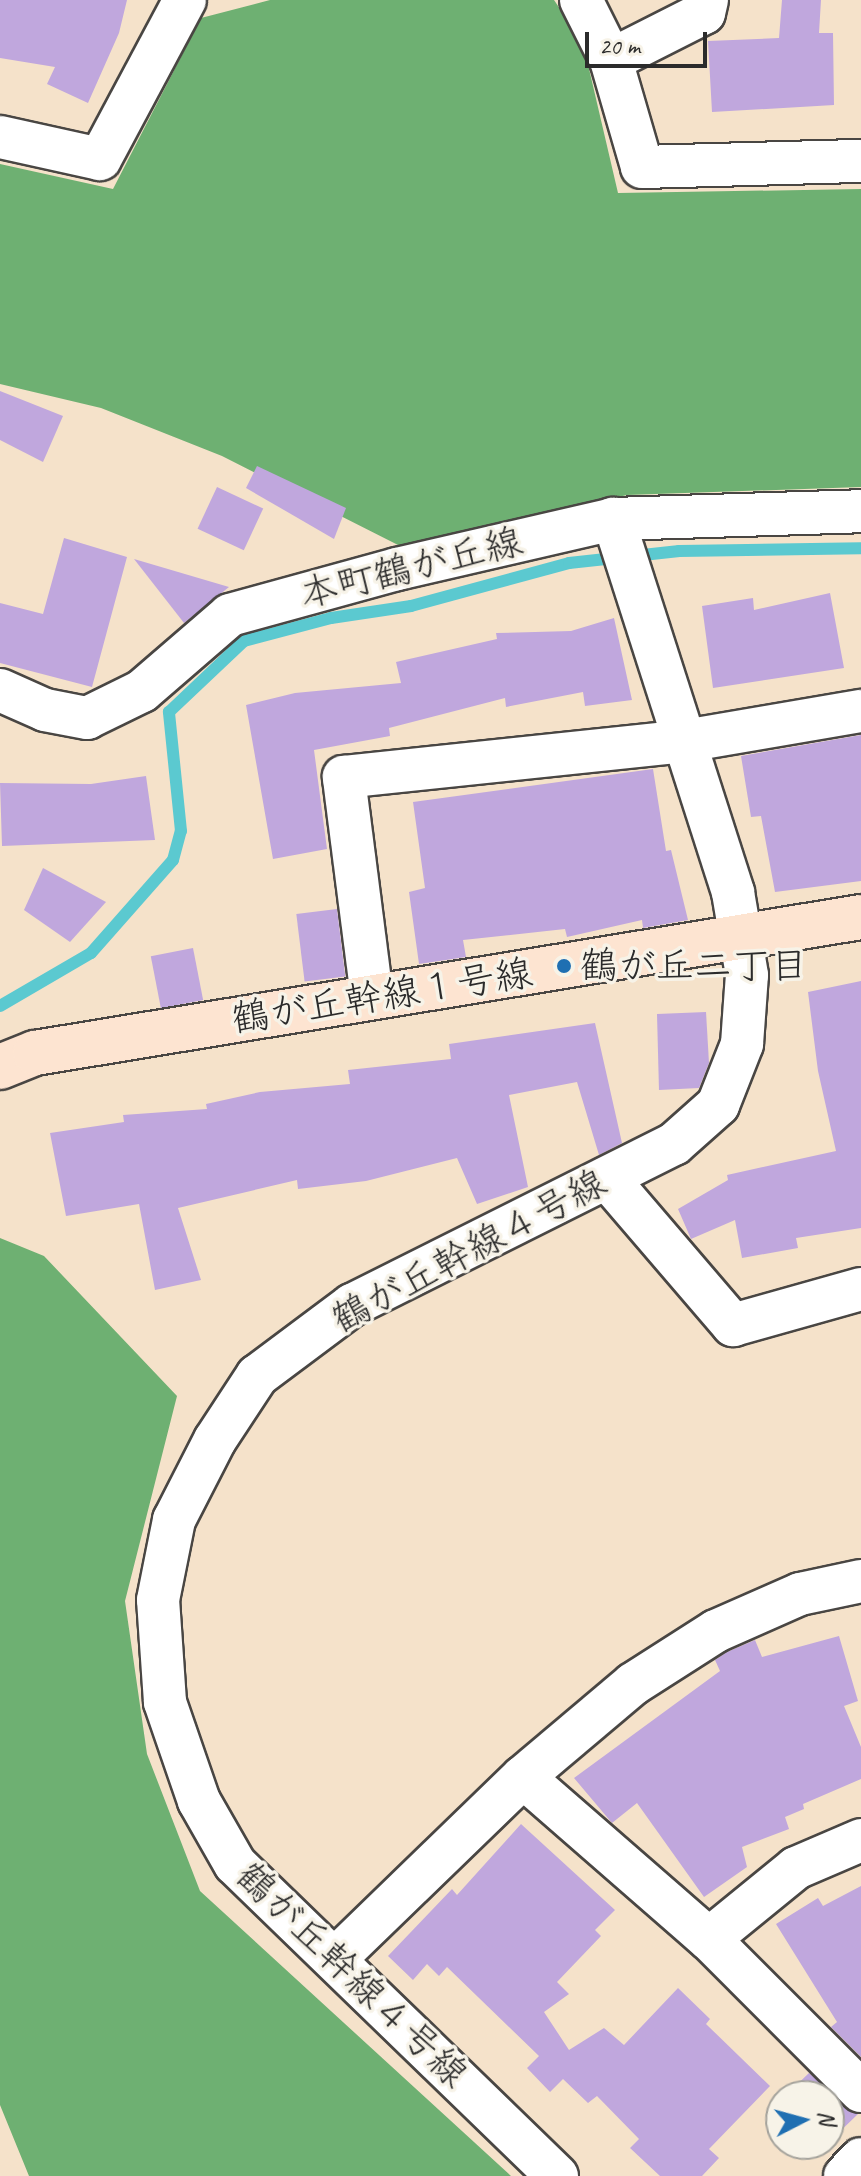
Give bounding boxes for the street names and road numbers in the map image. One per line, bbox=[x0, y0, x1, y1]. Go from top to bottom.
street label: 本町鶴が丘線 bbox=[295, 518, 527, 618]
street label: 鶴が丘幹線１号線 bbox=[228, 950, 536, 1042]
street label: 鶴が丘幹線４号線 bbox=[324, 1160, 614, 1342]
street label: 鶴が丘幹線４号線 bbox=[227, 1853, 477, 2097]

